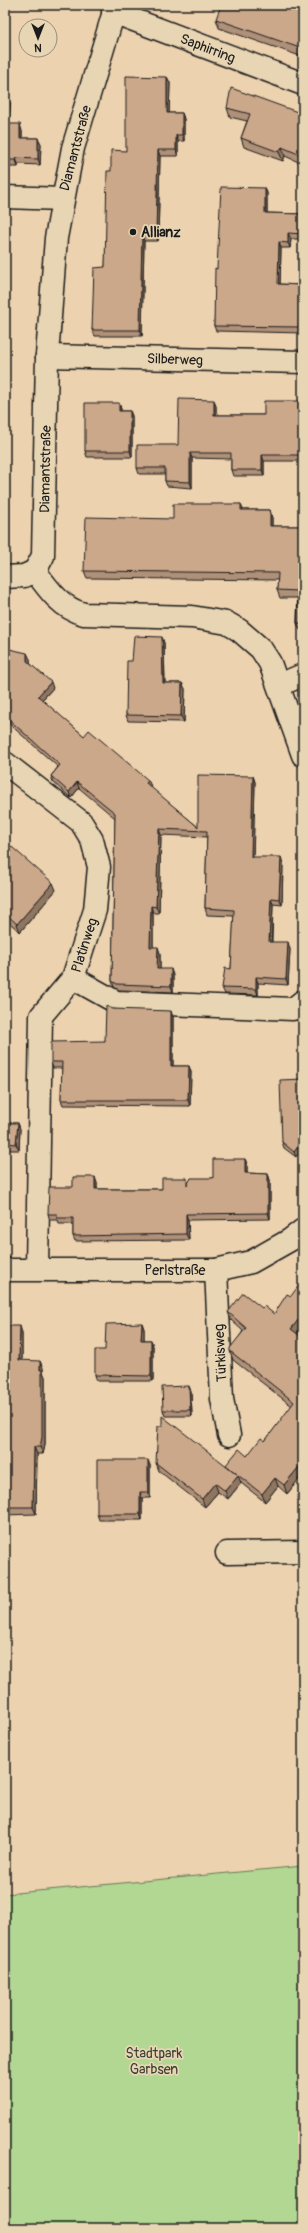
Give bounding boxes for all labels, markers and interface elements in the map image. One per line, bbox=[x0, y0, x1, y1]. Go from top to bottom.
north arrow bbox=[18, 18, 58, 58]
street label: Saphirring bbox=[178, 30, 238, 67]
text: N bbox=[34, 41, 42, 54]
street label: Diamantstraße bbox=[56, 103, 95, 193]
place label: Allianz bbox=[141, 224, 181, 241]
marker: Allianz bbox=[128, 227, 138, 237]
street label: Silberweg bbox=[147, 350, 203, 369]
street label: Diamantstraße bbox=[36, 425, 55, 513]
street label: Platinweg bbox=[68, 916, 101, 975]
street label: Perlstraße bbox=[145, 1262, 206, 1279]
street label: Türkisweg bbox=[210, 1324, 231, 1382]
park label: Stadtpark Garbsen bbox=[126, 2045, 183, 2078]

